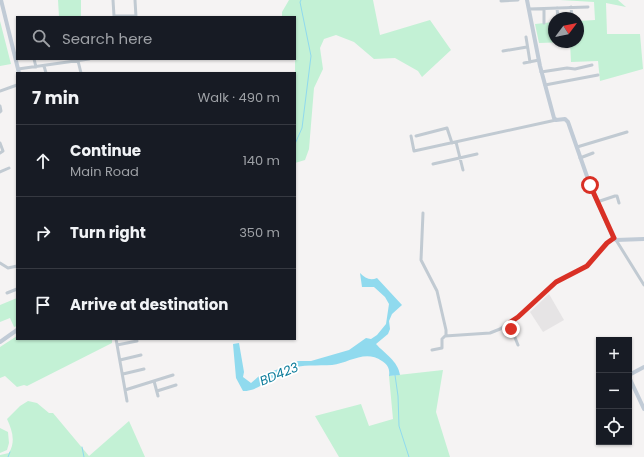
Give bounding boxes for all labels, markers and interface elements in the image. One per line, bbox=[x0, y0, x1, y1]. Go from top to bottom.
north arrow bbox=[548, 12, 584, 48]
search box bbox=[16, 16, 296, 60]
icon: search bbox=[30, 27, 52, 49]
text: Search here bbox=[62, 28, 152, 49]
text: 7 min bbox=[32, 86, 79, 110]
text: Walk · 490 m bbox=[198, 88, 280, 107]
text: Continue bbox=[70, 140, 141, 161]
icon: ahead bbox=[32, 150, 54, 172]
text: 140 m bbox=[243, 151, 280, 170]
text: Main Road bbox=[70, 162, 139, 181]
route start bbox=[581, 176, 599, 194]
icon: right bbox=[32, 222, 54, 244]
text: Turn right bbox=[70, 222, 146, 243]
text: 350 m bbox=[239, 223, 280, 242]
icon: arrive bbox=[32, 294, 54, 316]
text: Arrive at destination bbox=[70, 294, 228, 315]
route end bbox=[502, 320, 520, 338]
map controls bbox=[596, 337, 632, 445]
button: + bbox=[596, 337, 632, 373]
water label: BD423 bbox=[257, 357, 302, 390]
button: − bbox=[596, 373, 632, 409]
button: locate bbox=[596, 409, 632, 445]

